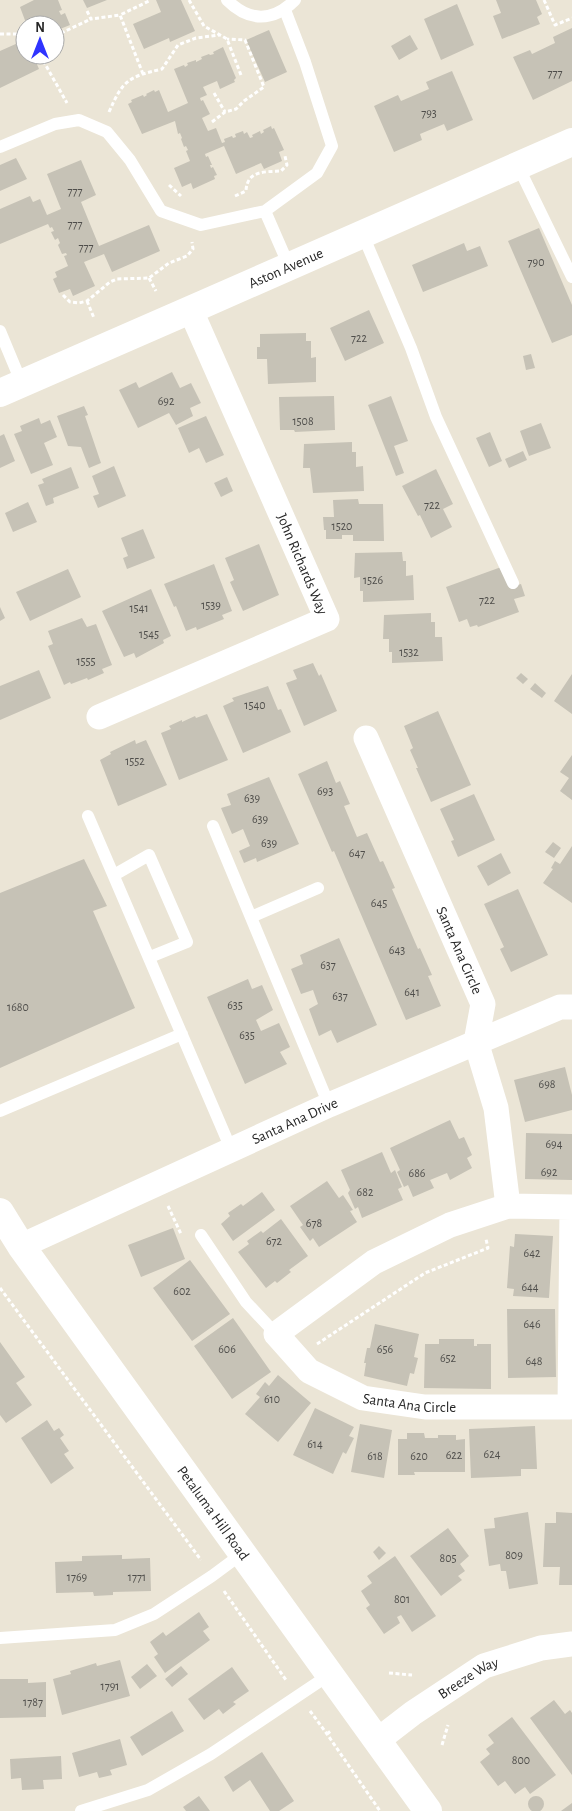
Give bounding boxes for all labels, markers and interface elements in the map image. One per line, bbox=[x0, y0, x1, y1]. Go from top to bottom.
north arrow bbox=[15, 15, 65, 65]
text: N bbox=[35, 21, 45, 35]
house number: 777 bbox=[547, 67, 563, 79]
house number: 793 bbox=[421, 107, 437, 119]
house number: 777 bbox=[67, 185, 83, 197]
house number: 777 bbox=[67, 218, 83, 230]
house number: 777 bbox=[78, 241, 94, 253]
street label: Aston Avenue bbox=[246, 245, 326, 291]
house number: 790 bbox=[528, 256, 544, 268]
house number: 722 bbox=[351, 332, 367, 344]
house number: 692 bbox=[158, 395, 175, 407]
house number: 1508 bbox=[292, 415, 314, 427]
house number: 722 bbox=[424, 499, 440, 511]
street label: John Richards Way bbox=[274, 511, 330, 617]
house number: 1520 bbox=[332, 520, 352, 532]
house number: 1526 bbox=[363, 574, 383, 586]
house number: 722 bbox=[479, 594, 495, 606]
house number: 1539 bbox=[201, 599, 221, 611]
house number: 1541 bbox=[129, 602, 149, 614]
house number: 1545 bbox=[139, 628, 159, 640]
house number: 1532 bbox=[399, 646, 419, 658]
house number: 1555 bbox=[76, 655, 96, 667]
house number: 1540 bbox=[244, 699, 266, 711]
house number: 1552 bbox=[125, 755, 145, 767]
house number: 693 bbox=[317, 785, 333, 797]
house number: 639 bbox=[244, 792, 260, 804]
house number: 639 bbox=[252, 813, 268, 825]
house number: 639 bbox=[261, 837, 277, 849]
house number: 647 bbox=[349, 847, 365, 859]
house number: 645 bbox=[371, 897, 387, 909]
street label: Santa Ana Circle bbox=[434, 904, 485, 996]
house number: 643 bbox=[389, 944, 405, 956]
house number: 637 bbox=[320, 959, 336, 971]
house number: 641 bbox=[404, 986, 420, 998]
house number: 637 bbox=[332, 990, 348, 1002]
house number: 635 bbox=[227, 999, 243, 1011]
house number: 1680 bbox=[7, 1001, 29, 1013]
house number: 635 bbox=[239, 1029, 255, 1041]
house number: 698 bbox=[539, 1078, 556, 1090]
street label: Santa Ana Drive bbox=[250, 1095, 340, 1147]
house number: 694 bbox=[545, 1138, 563, 1150]
house number: 692 bbox=[541, 1166, 558, 1178]
house number: 686 bbox=[409, 1167, 426, 1179]
house number: 682 bbox=[357, 1186, 374, 1198]
house number: 678 bbox=[306, 1217, 322, 1229]
house number: 672 bbox=[266, 1235, 283, 1247]
house number: 642 bbox=[524, 1247, 541, 1259]
house number: 644 bbox=[521, 1281, 539, 1293]
house number: 602 bbox=[173, 1285, 191, 1297]
house number: 646 bbox=[523, 1318, 541, 1330]
house number: 606 bbox=[218, 1343, 236, 1355]
house number: 656 bbox=[377, 1343, 394, 1355]
house number: 652 bbox=[440, 1352, 457, 1364]
house number: 648 bbox=[525, 1355, 543, 1367]
street label: Santa Ana Circle bbox=[362, 1391, 456, 1415]
house number: 610 bbox=[264, 1393, 280, 1405]
house number: 614 bbox=[307, 1438, 323, 1450]
house number: 624 bbox=[484, 1448, 501, 1460]
house number: 622 bbox=[446, 1449, 463, 1461]
house number: 618 bbox=[367, 1450, 383, 1462]
house number: 620 bbox=[410, 1450, 428, 1462]
street label: Petaluma Hill Road bbox=[174, 1463, 252, 1563]
house number: 809 bbox=[505, 1549, 523, 1561]
house number: 805 bbox=[439, 1552, 457, 1564]
house number: 1769 bbox=[67, 1571, 88, 1583]
house number: 1771 bbox=[128, 1571, 146, 1583]
house number: 801 bbox=[394, 1593, 410, 1605]
street label: Breeze Way bbox=[435, 1654, 501, 1702]
house number: 1791 bbox=[101, 1680, 119, 1692]
house number: 1787 bbox=[23, 1696, 43, 1708]
house number: 800 bbox=[512, 1754, 530, 1766]

